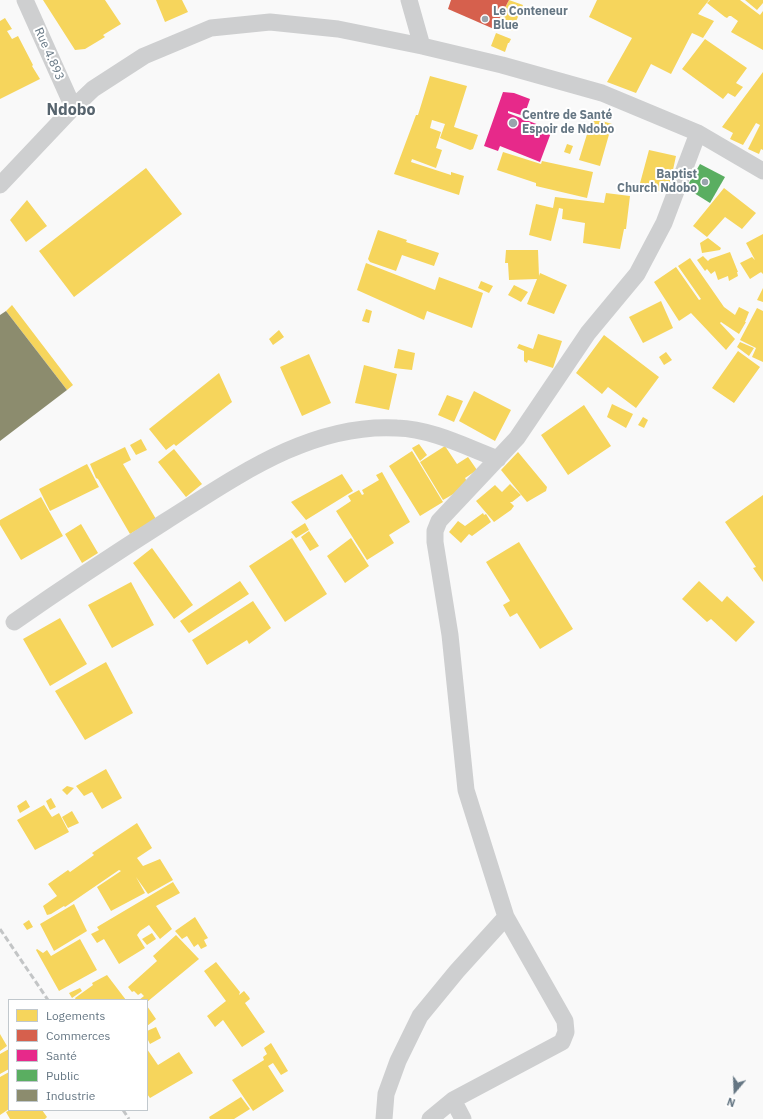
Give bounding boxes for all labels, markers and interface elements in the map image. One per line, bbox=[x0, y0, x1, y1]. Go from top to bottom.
place label: Le Conteneur Blue bbox=[493, 5, 568, 33]
marker: Le Conteneur Blue bbox=[480, 14, 490, 24]
street label: Rue 4.893 bbox=[31, 26, 67, 82]
district label: Ndobo bbox=[46, 100, 96, 120]
place label: Centre de Santé Espoir de Ndobo bbox=[522, 109, 614, 137]
marker: Centre de Santé Espoir de Ndobo bbox=[507, 117, 519, 129]
place label: Baptist Church Ndobo bbox=[617, 168, 697, 196]
marker: Baptist Church Ndobo bbox=[700, 177, 710, 187]
legend bbox=[8, 999, 148, 1111]
text: Logements bbox=[46, 1008, 105, 1023]
text: Commerces bbox=[46, 1028, 110, 1043]
text: Santé bbox=[46, 1048, 77, 1063]
text: Public bbox=[46, 1068, 79, 1083]
north arrow bbox=[715, 1071, 755, 1111]
text: Industrie bbox=[46, 1088, 95, 1103]
text: N bbox=[725, 1094, 737, 1110]

